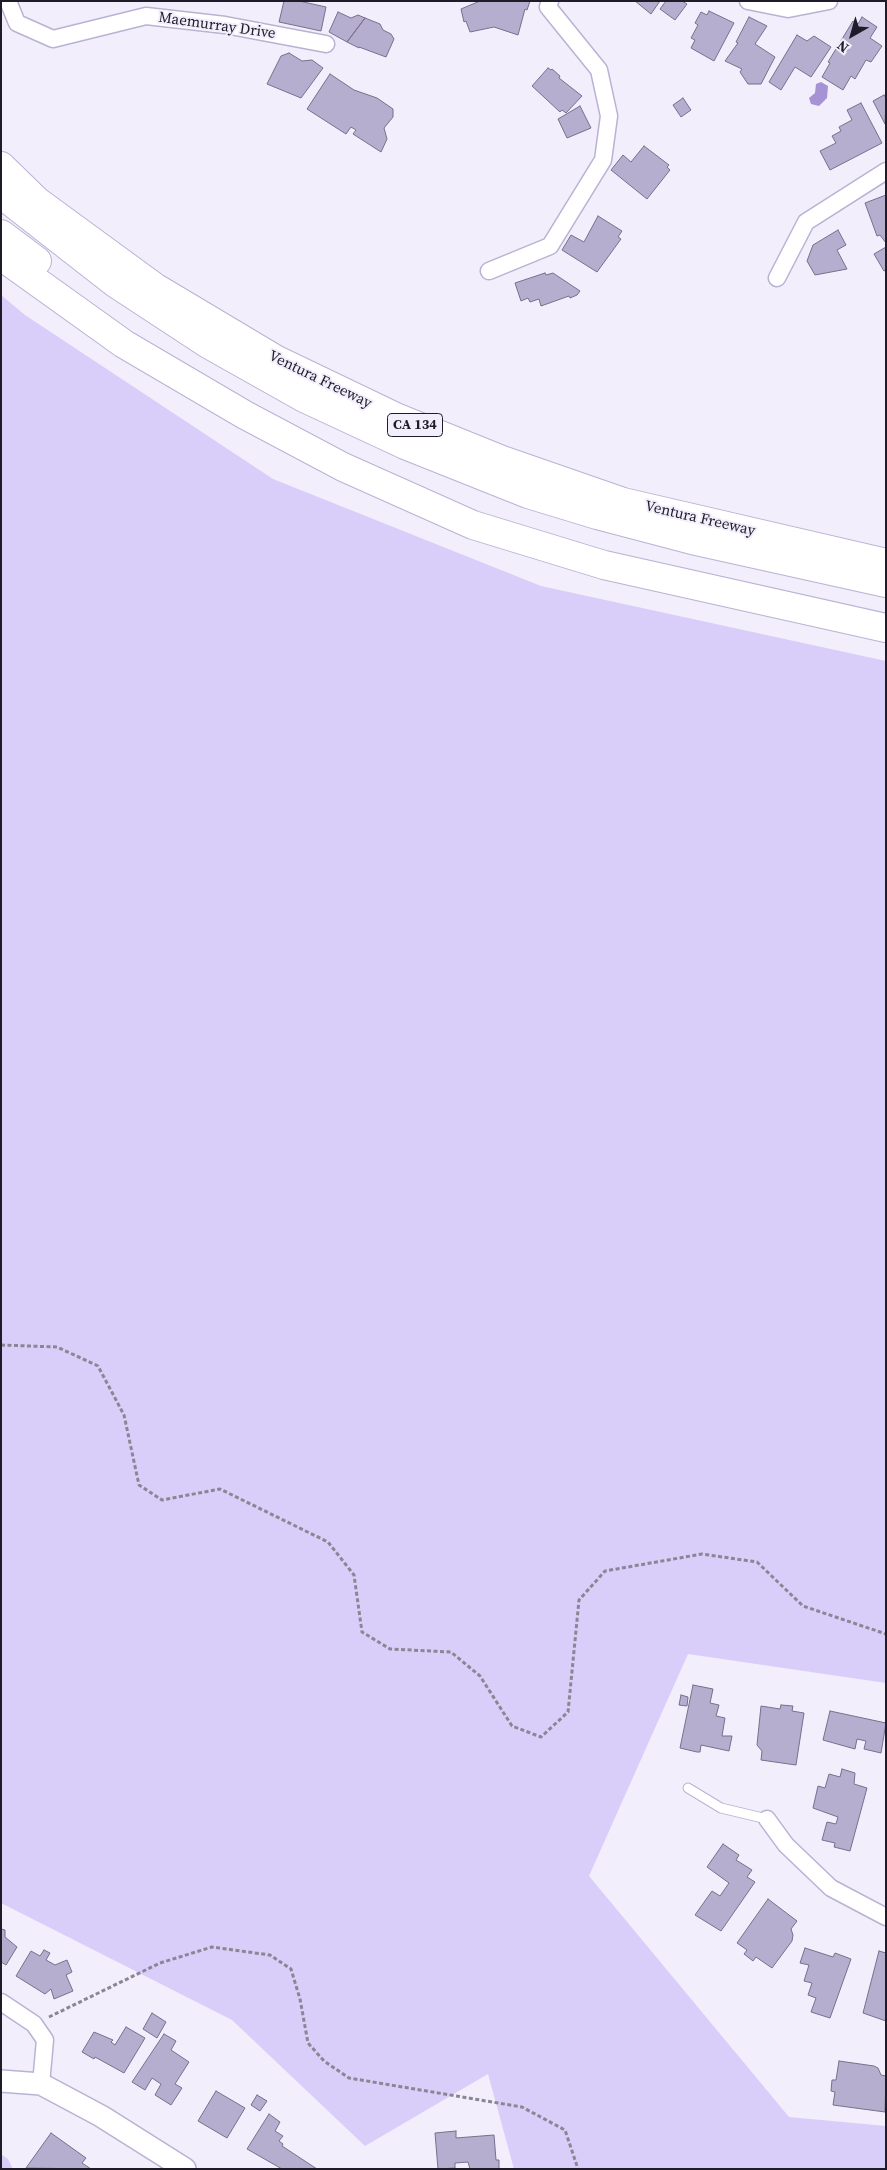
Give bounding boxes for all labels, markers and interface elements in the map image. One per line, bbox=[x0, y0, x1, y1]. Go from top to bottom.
street label: Maemurray Drive bbox=[157, 9, 277, 43]
north arrow bbox=[827, 10, 877, 60]
text: N bbox=[833, 36, 853, 58]
street label: Ventura Freeway bbox=[265, 347, 375, 413]
road number: CA 134 bbox=[388, 414, 442, 436]
street label: Ventura Freeway bbox=[643, 498, 757, 540]

